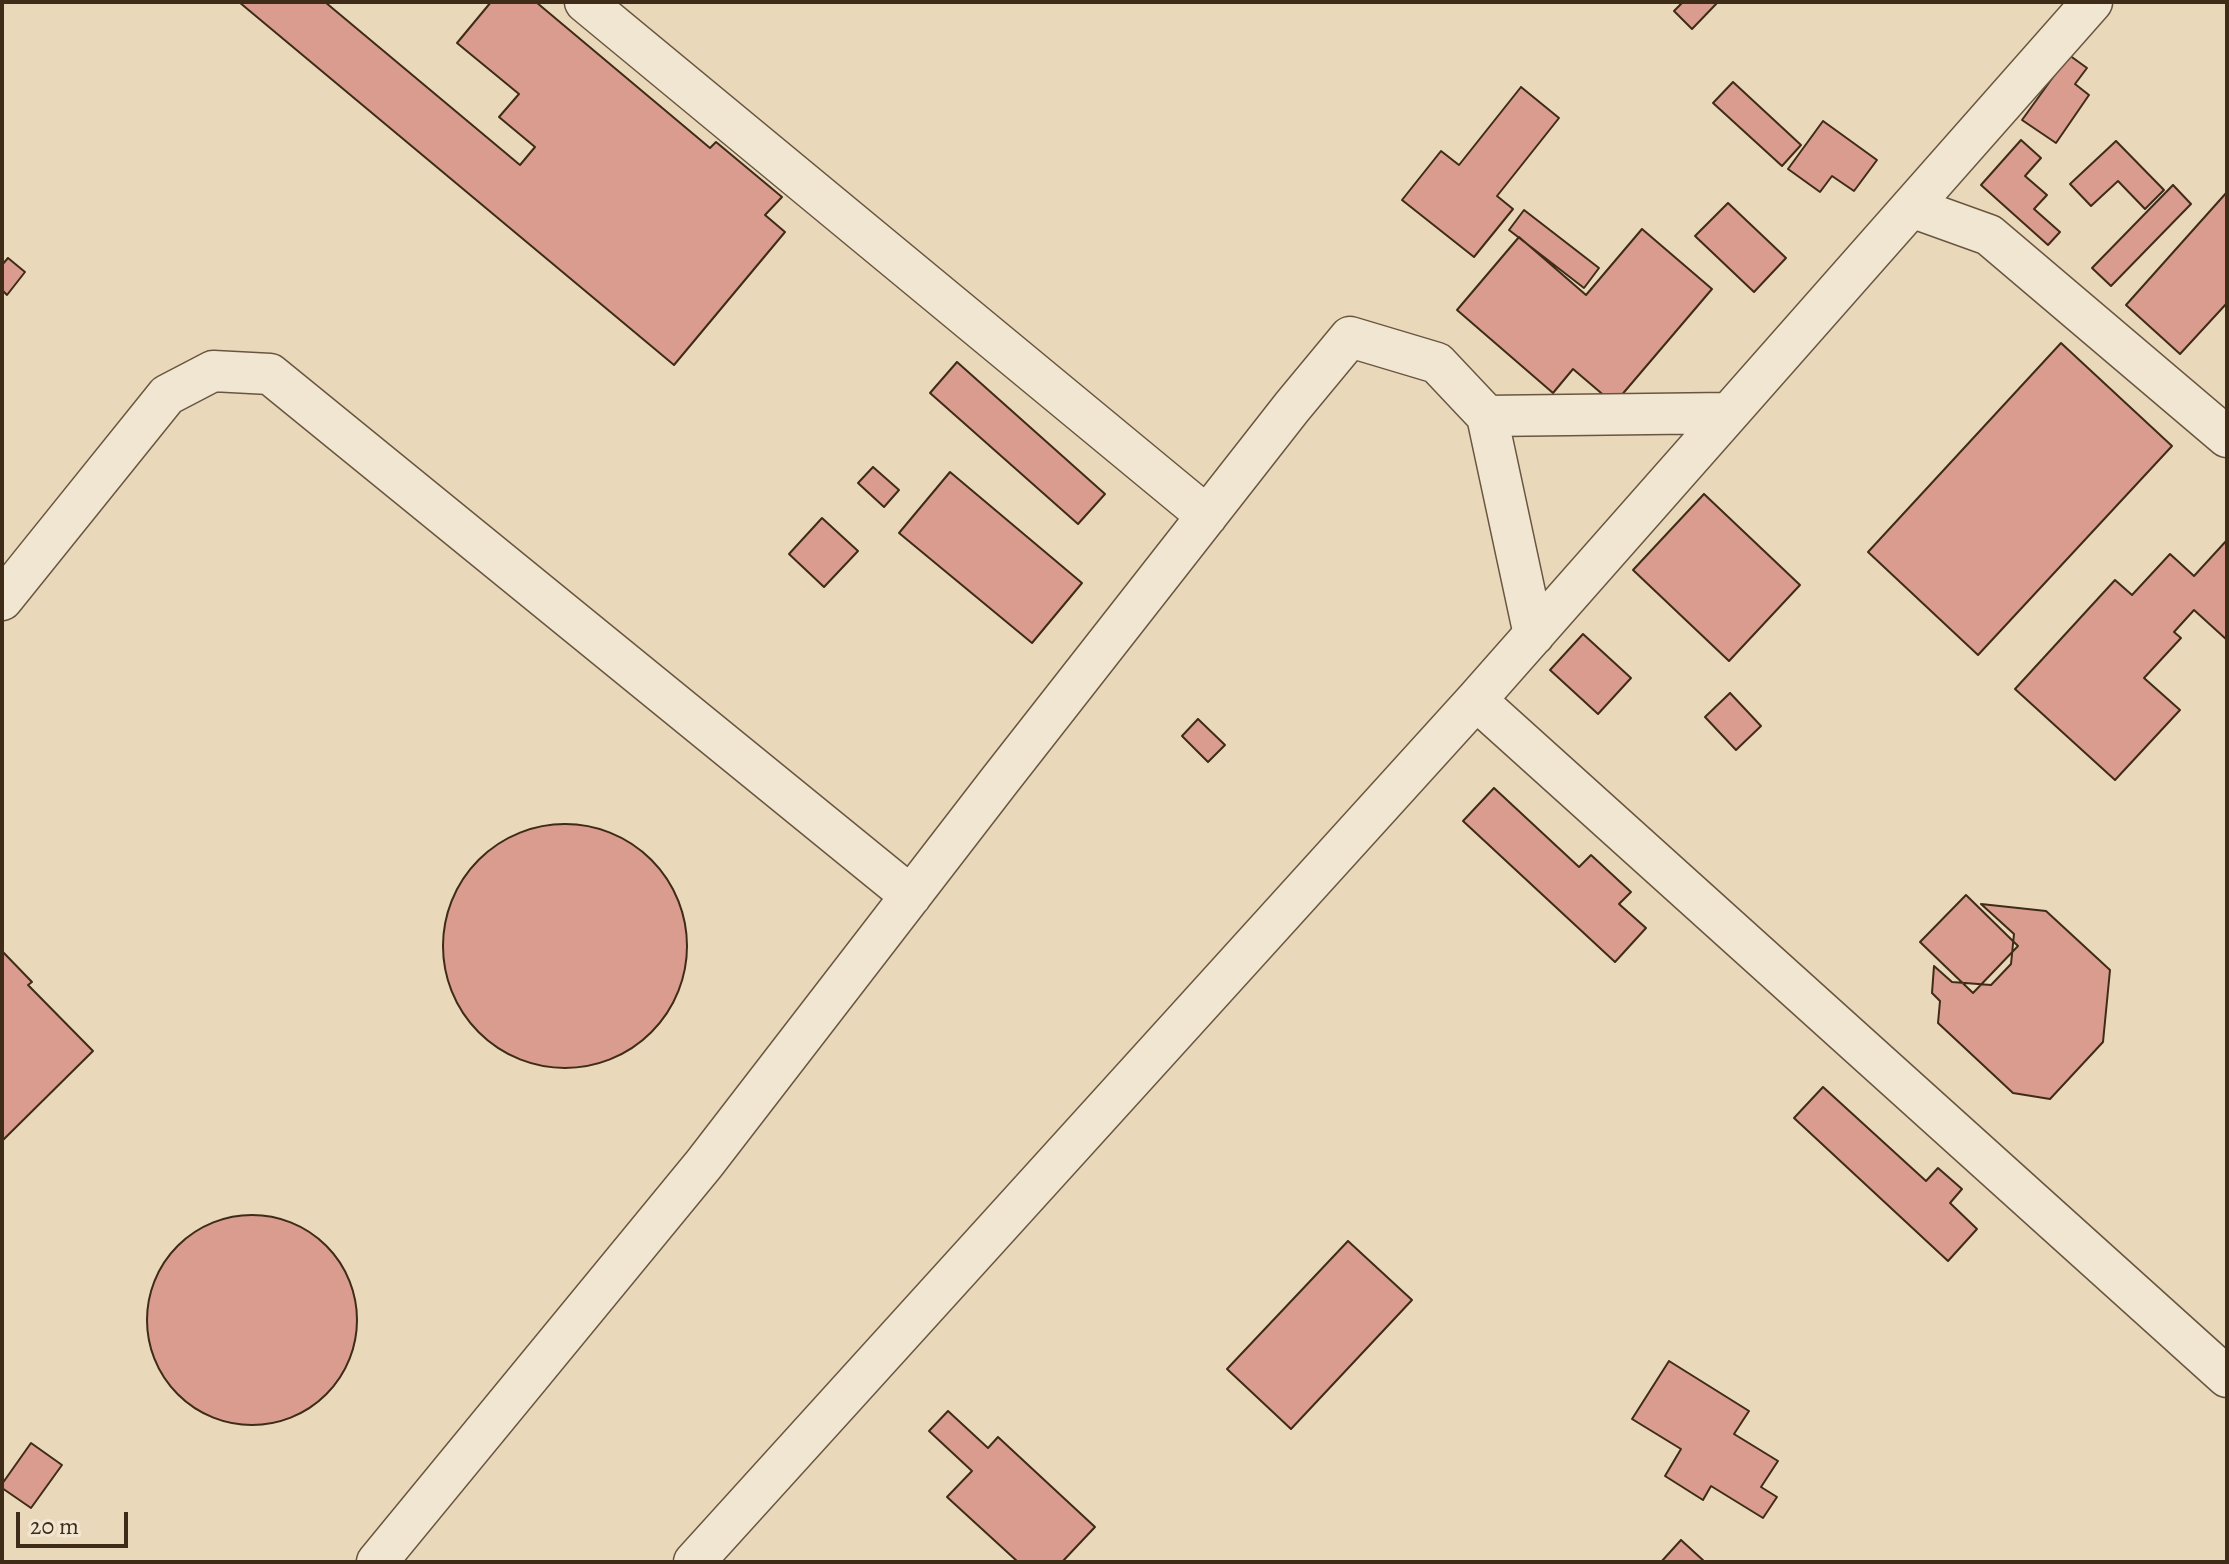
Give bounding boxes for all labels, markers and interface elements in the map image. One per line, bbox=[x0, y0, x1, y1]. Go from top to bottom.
scale bar bbox=[20, 1496, 132, 1546]
text: 20 m bbox=[30, 1510, 79, 1542]

